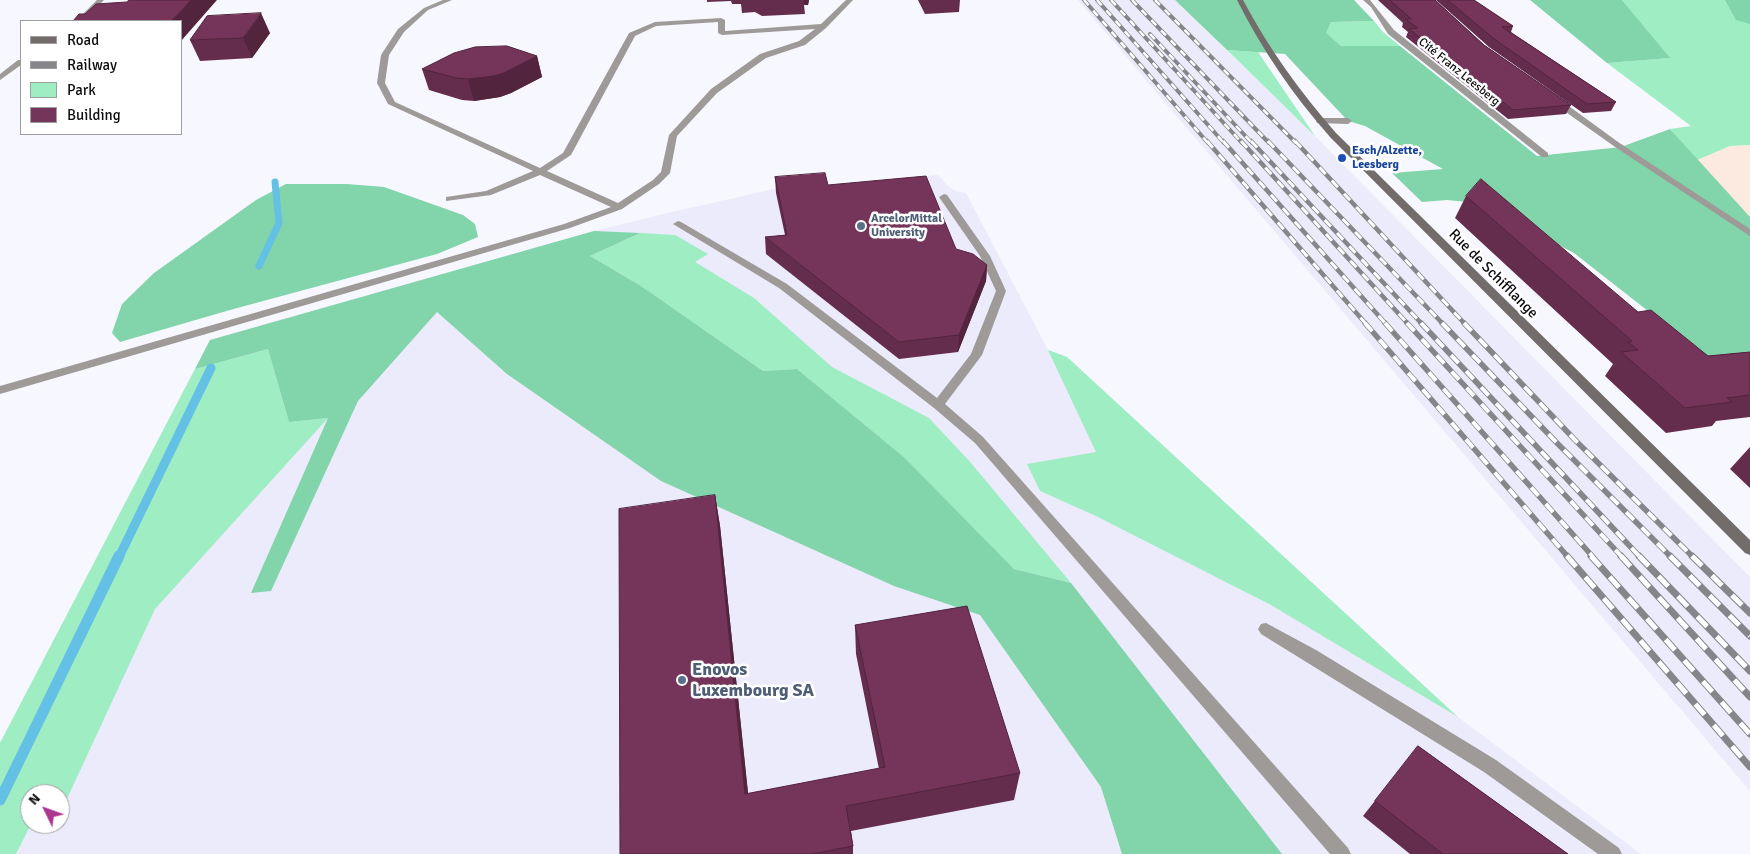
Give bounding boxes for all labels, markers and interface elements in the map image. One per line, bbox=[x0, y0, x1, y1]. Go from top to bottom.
legend bbox=[20, 20, 182, 135]
text: Road bbox=[67, 31, 99, 49]
street label: Cité Franz Leesberg bbox=[1415, 35, 1503, 109]
text: Railway bbox=[67, 56, 117, 74]
text: Park bbox=[67, 81, 96, 99]
text: Building bbox=[67, 106, 121, 124]
place label: Esch/Alzette, Leesberg bbox=[1352, 144, 1422, 172]
marker: Esch/Alzette, Leesberg bbox=[1336, 152, 1348, 164]
place label: ArcelorMittal University bbox=[871, 212, 942, 240]
marker: ArcelorMittal University bbox=[855, 220, 867, 232]
street label: Rue de Schifflange bbox=[1445, 226, 1541, 322]
place label: Enovos Luxembourg SA bbox=[692, 659, 814, 702]
marker: Enovos Luxembourg SA bbox=[676, 674, 688, 686]
north arrow bbox=[20, 784, 70, 834]
text: N bbox=[25, 790, 44, 809]

